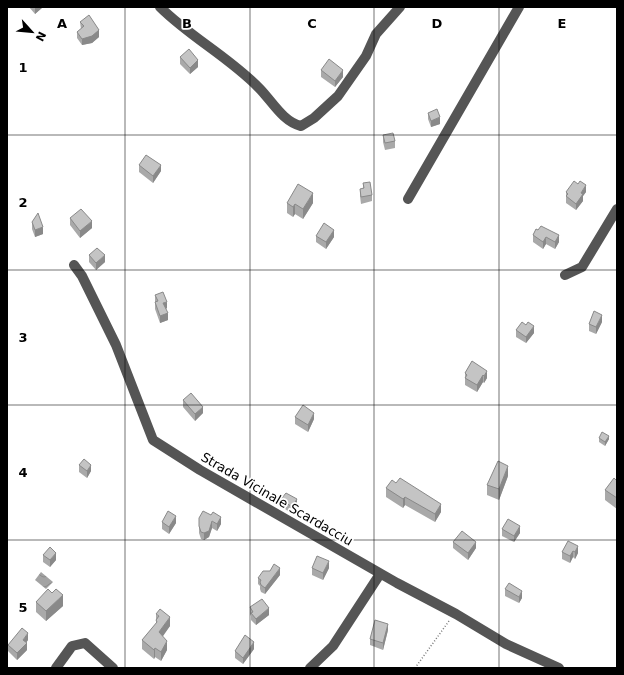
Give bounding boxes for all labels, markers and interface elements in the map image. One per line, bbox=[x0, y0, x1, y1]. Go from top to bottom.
north arrow bbox=[12, 12, 52, 52]
text: A bbox=[57, 16, 67, 31]
text: B bbox=[182, 16, 192, 31]
text: C bbox=[307, 16, 317, 31]
text: D bbox=[432, 16, 443, 31]
text: E bbox=[558, 16, 566, 31]
text: N bbox=[33, 29, 48, 43]
text: 1 bbox=[18, 60, 28, 75]
text: 2 bbox=[18, 195, 28, 210]
text: 3 bbox=[18, 330, 28, 345]
street label: Strada Vicinale Scardacciu bbox=[198, 449, 356, 549]
text: 4 bbox=[18, 465, 28, 480]
text: 5 bbox=[18, 600, 28, 615]

